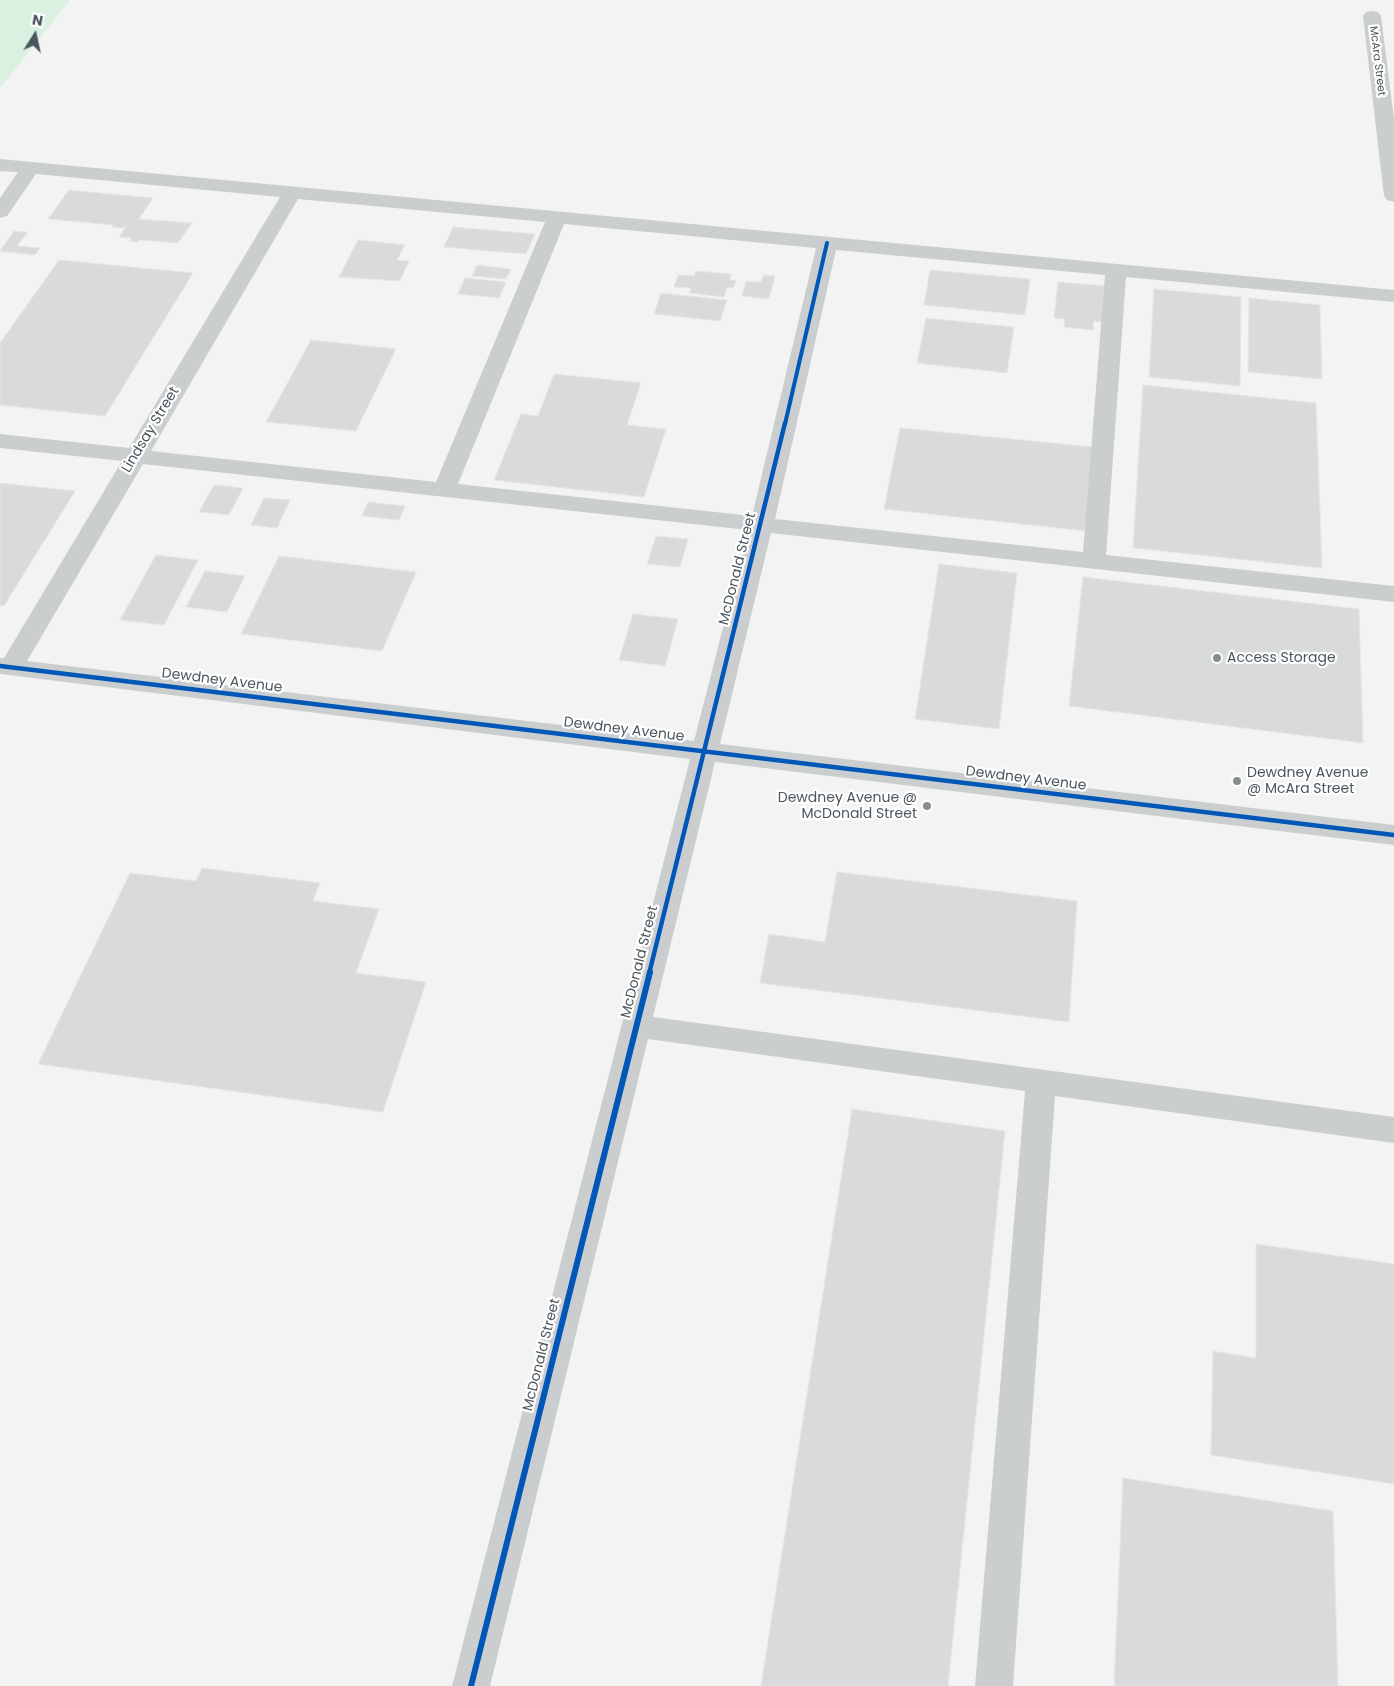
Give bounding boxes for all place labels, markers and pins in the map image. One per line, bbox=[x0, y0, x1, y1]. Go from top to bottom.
place label: Access Storage bbox=[1227, 650, 1336, 666]
marker: Access Storage bbox=[1211, 652, 1223, 664]
place label: Dewdney Avenue @ McAra Street bbox=[1247, 765, 1368, 798]
marker: Dewdney Avenue @ McAra Street bbox=[1231, 775, 1243, 787]
place label: Dewdney Avenue @ McDonald Street bbox=[778, 790, 917, 822]
marker: Dewdney Avenue @ McDonald Street bbox=[921, 800, 933, 812]

